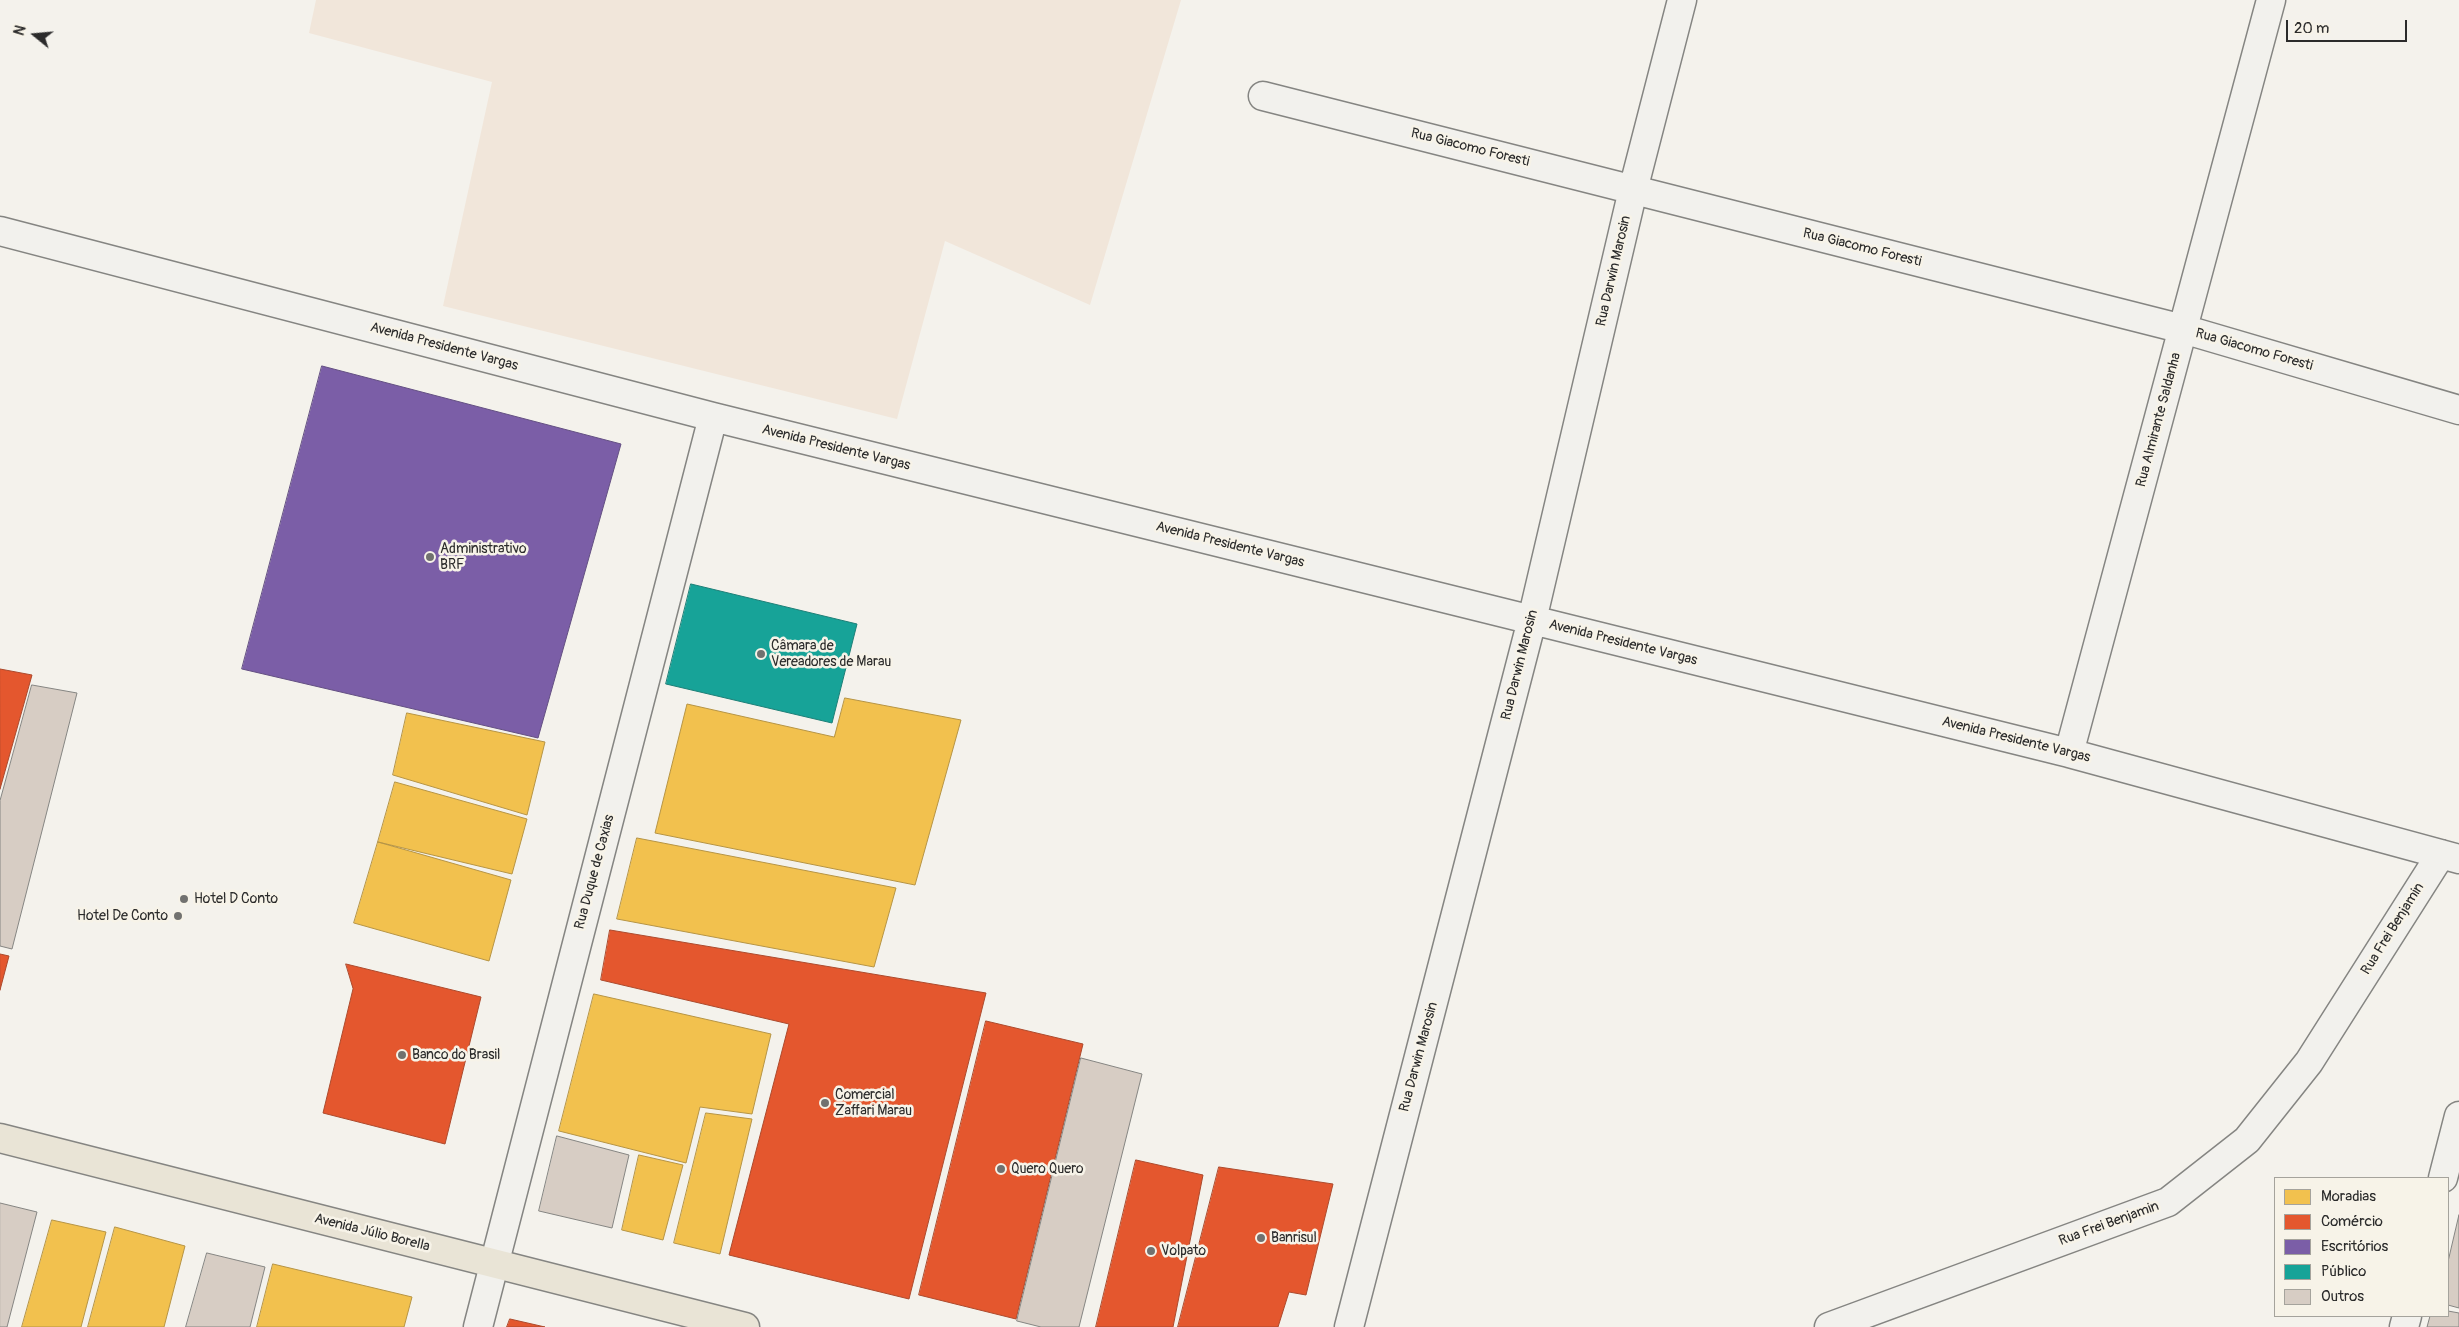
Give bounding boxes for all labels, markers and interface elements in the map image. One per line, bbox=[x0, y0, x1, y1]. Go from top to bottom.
north arrow bbox=[10, 10, 60, 60]
scale bar bbox=[2289, 10, 2410, 42]
text: 20 m bbox=[2294, 19, 2329, 38]
text: N bbox=[11, 23, 30, 37]
street label: Rua Giacomo Foresti bbox=[1409, 125, 1531, 171]
street label: Rua Darwin Marosin bbox=[1593, 214, 1635, 328]
street label: Rua Giacomo Foresti bbox=[1801, 225, 1923, 271]
street label: Avenida Presidente Vargas bbox=[368, 319, 520, 375]
street label: Rua Giacomo Foresti bbox=[2193, 325, 2315, 375]
street label: Rua Almirante Saldanha bbox=[2133, 351, 2185, 489]
street label: Avenida Presidente Vargas bbox=[760, 421, 912, 475]
street label: Avenida Presidente Vargas bbox=[1154, 518, 1306, 572]
place label: Administrativo BRF bbox=[440, 541, 527, 574]
marker: Administrativo BRF bbox=[424, 551, 436, 563]
street label: Rua Darwin Marosin bbox=[1498, 608, 1542, 722]
street label: Avenida Presidente Vargas bbox=[1547, 616, 1699, 670]
place label: Câmara de Vereadores de Marau bbox=[771, 638, 891, 670]
marker: Câmara de Vereadores de Marau bbox=[755, 648, 767, 660]
street label: Avenida Presidente Vargas bbox=[1940, 713, 2092, 767]
street label: Rua Duque de Caxias bbox=[572, 813, 618, 931]
street label: Rua Frei Benjamin bbox=[2358, 880, 2428, 978]
place label: Hotel D Conto bbox=[194, 891, 278, 907]
marker: Hotel D Conto bbox=[178, 893, 190, 905]
place label: Hotel De Conto bbox=[77, 908, 168, 924]
marker: Hotel De Conto bbox=[172, 910, 184, 922]
street label: Rua Darwin Marosin bbox=[1396, 1000, 1442, 1114]
place label: Banco do Brasil bbox=[412, 1047, 500, 1063]
marker: Banco do Brasil bbox=[396, 1049, 408, 1061]
place label: Comercial Zaffari Marau bbox=[835, 1087, 912, 1120]
marker: Comercial Zaffari Marau bbox=[819, 1097, 831, 1109]
place label: Quero Quero bbox=[1011, 1161, 1084, 1177]
marker: Quero Quero bbox=[995, 1163, 1007, 1175]
legend bbox=[2274, 1177, 2449, 1317]
text: Moradias bbox=[2321, 1187, 2376, 1206]
street label: Rua Frei Benjamin bbox=[2057, 1198, 2161, 1250]
street label: Avenida Júlio Borella bbox=[312, 1211, 432, 1255]
text: Comércio bbox=[2321, 1212, 2383, 1231]
place label: Banrisul bbox=[1271, 1230, 1317, 1246]
marker: Banrisul bbox=[1255, 1232, 1267, 1244]
text: Escritórios bbox=[2321, 1237, 2388, 1256]
place label: Volpato bbox=[1161, 1243, 1206, 1259]
marker: Volpato bbox=[1145, 1245, 1157, 1257]
text: Público bbox=[2321, 1262, 2366, 1281]
text: Outros bbox=[2321, 1287, 2364, 1306]

